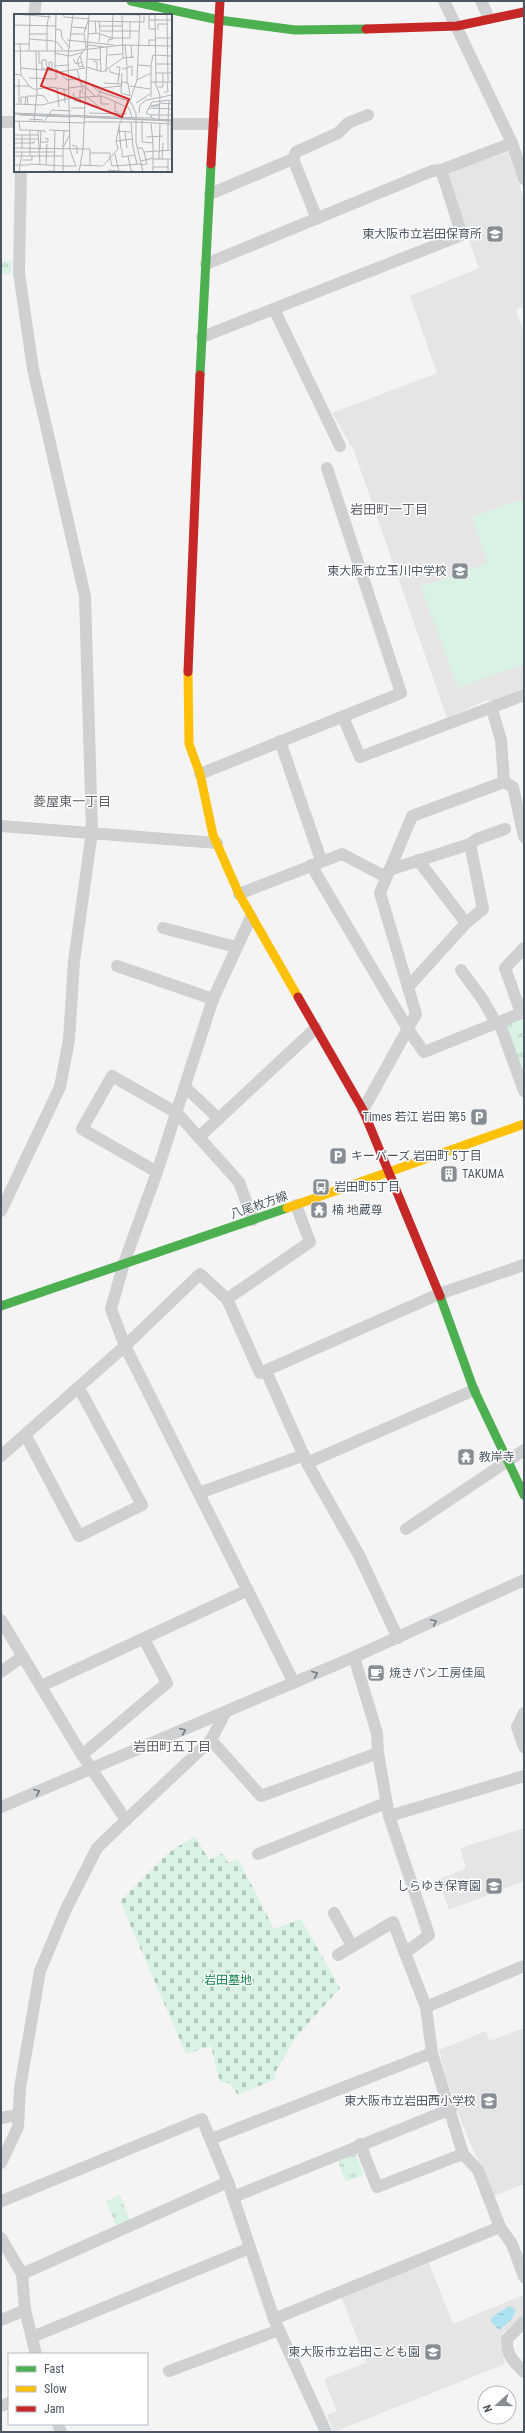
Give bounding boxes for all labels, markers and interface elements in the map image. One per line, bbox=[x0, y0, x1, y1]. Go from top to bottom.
inset map bbox=[14, 14, 172, 172]
school or university icon: 東大阪市立岩田保育所 bbox=[485, 224, 505, 244]
place label: 東大阪市立岩田保育所 bbox=[362, 227, 482, 241]
district label: 岩田町一丁目 bbox=[350, 502, 428, 517]
school or university icon: 東大阪市立玉川中学校 bbox=[450, 561, 470, 581]
place label: 東大阪市立玉川中学校 bbox=[327, 564, 447, 578]
district label: 菱屋東一丁目 bbox=[33, 794, 111, 809]
parking icon: Times 若江 岩田 第5 bbox=[469, 1107, 489, 1127]
place label: Times 若江 岩田 第5 bbox=[363, 1110, 466, 1124]
parking icon: キーパーズ 岩田町 5丁目 bbox=[328, 1146, 348, 1166]
place label: キーパーズ 岩田町 5丁目 bbox=[351, 1149, 482, 1163]
building icon: TAKUMA bbox=[439, 1164, 459, 1184]
place label: TAKUMA bbox=[462, 1167, 504, 1181]
bus stop icon: 岩田町5丁目 bbox=[311, 1177, 331, 1197]
place label: 岩田町5丁目 bbox=[334, 1180, 400, 1194]
street label: 八尾枚方線 bbox=[228, 1189, 290, 1221]
temple icon: 楠 地蔵尊 bbox=[309, 1200, 329, 1220]
place label: 楠 地蔵尊 bbox=[332, 1203, 383, 1217]
temple icon: 教岸寺 bbox=[456, 1447, 476, 1467]
place label: 教岸寺 bbox=[479, 1450, 515, 1464]
one-way arrow bbox=[430, 1619, 437, 1627]
cafe icon: 焼きパン工房佳風 bbox=[366, 1663, 386, 1683]
place label: 焼きパン工房佳風 bbox=[389, 1666, 486, 1680]
one-way arrow bbox=[311, 1671, 319, 1679]
one-way arrow bbox=[179, 1728, 186, 1736]
district label: 岩田町五丁目 bbox=[133, 1739, 211, 1754]
one-way arrow bbox=[33, 1788, 40, 1796]
school or university icon: しらゆき保育園 bbox=[484, 1876, 504, 1896]
place label: しらゆき保育園 bbox=[397, 1879, 481, 1893]
park label: 岩田墓地 bbox=[204, 1973, 252, 1987]
school or university icon: 東大阪市立岩田西小学校 bbox=[479, 2091, 499, 2111]
place label: 東大阪市立岩田西小学校 bbox=[344, 2094, 476, 2108]
school or university icon: 東大阪市立岩田こども園 bbox=[423, 2342, 443, 2362]
place label: 東大阪市立岩田こども園 bbox=[288, 2345, 420, 2359]
legend bbox=[8, 2353, 148, 2425]
text: Fast bbox=[44, 2362, 65, 2376]
text: Slow bbox=[44, 2382, 67, 2396]
north arrow bbox=[477, 2385, 517, 2425]
text: Jam bbox=[44, 2402, 65, 2416]
text: N bbox=[481, 2403, 495, 2414]

